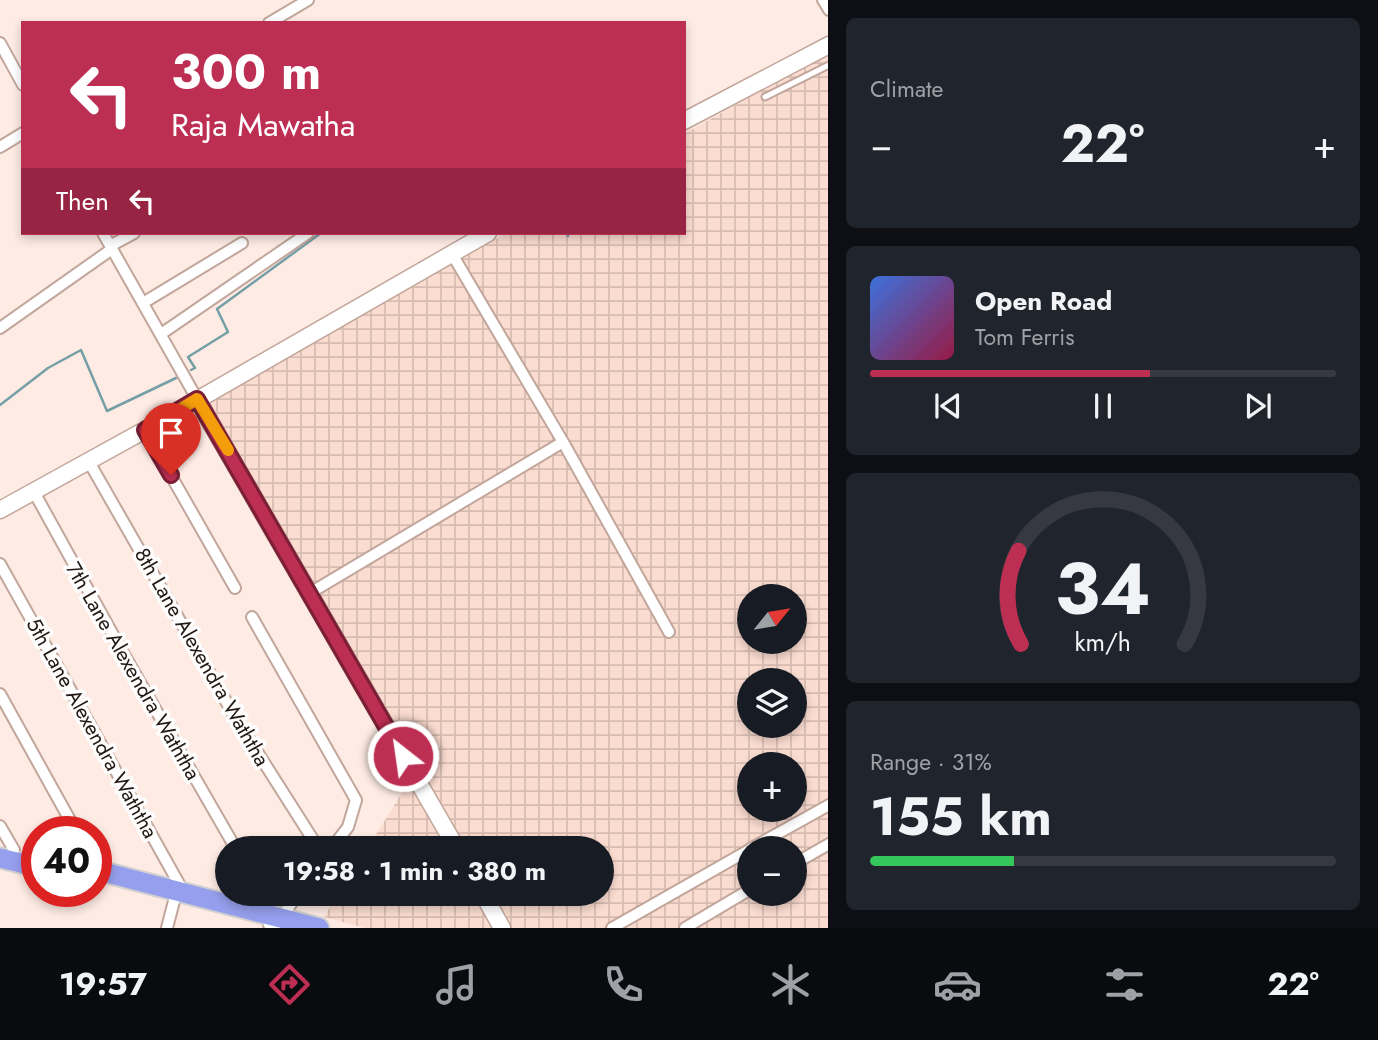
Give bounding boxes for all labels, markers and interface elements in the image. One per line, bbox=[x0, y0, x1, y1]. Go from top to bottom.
text: 300 m bbox=[171, 37, 321, 107]
icon: left bbox=[56, 49, 147, 140]
text: Climate bbox=[870, 72, 943, 106]
text: Raja Mawatha bbox=[171, 102, 355, 148]
text: 22° bbox=[1061, 106, 1144, 182]
text: − bbox=[870, 117, 892, 172]
text: + bbox=[1313, 117, 1336, 172]
text: Then bbox=[56, 182, 109, 220]
icon: left bbox=[123, 182, 161, 220]
text: Open Road bbox=[975, 282, 1112, 320]
text: Tom Ferris bbox=[975, 320, 1074, 354]
icon: previous bbox=[929, 387, 967, 425]
icon: pause bbox=[1084, 387, 1122, 425]
icon: next bbox=[1239, 387, 1277, 425]
pin bbox=[141, 403, 201, 475]
icon: arrive bbox=[152, 414, 190, 452]
text: 34 bbox=[1055, 536, 1151, 641]
street label: 8th Lane Alexendra Waththa bbox=[127, 542, 277, 772]
street label: 7th Lane Alexendra Waththa bbox=[58, 556, 208, 786]
north arrow bbox=[737, 584, 807, 654]
map controls bbox=[737, 584, 807, 906]
street label: 5th Lane Alexendra Waththa bbox=[19, 612, 165, 844]
text: km/h bbox=[1075, 624, 1131, 660]
button: layers bbox=[737, 668, 807, 738]
position arrow bbox=[366, 719, 440, 793]
text: Range · 31% bbox=[870, 745, 992, 779]
button: + bbox=[737, 752, 807, 822]
text: 155 km bbox=[870, 779, 1052, 855]
speed limit sign: 40 bbox=[21, 816, 112, 907]
button: − bbox=[737, 836, 807, 906]
text: 19:58 · 1 min · 380 m bbox=[283, 852, 546, 890]
icon: directions bbox=[265, 960, 314, 1009]
icon: music bbox=[432, 960, 481, 1009]
icon: phone bbox=[599, 960, 648, 1009]
icon: climate bbox=[766, 960, 815, 1009]
icon: car bbox=[933, 960, 982, 1009]
icon: filters bbox=[1100, 960, 1149, 1009]
text: 19:57 bbox=[59, 961, 147, 1007]
text: 22° bbox=[1267, 961, 1319, 1007]

